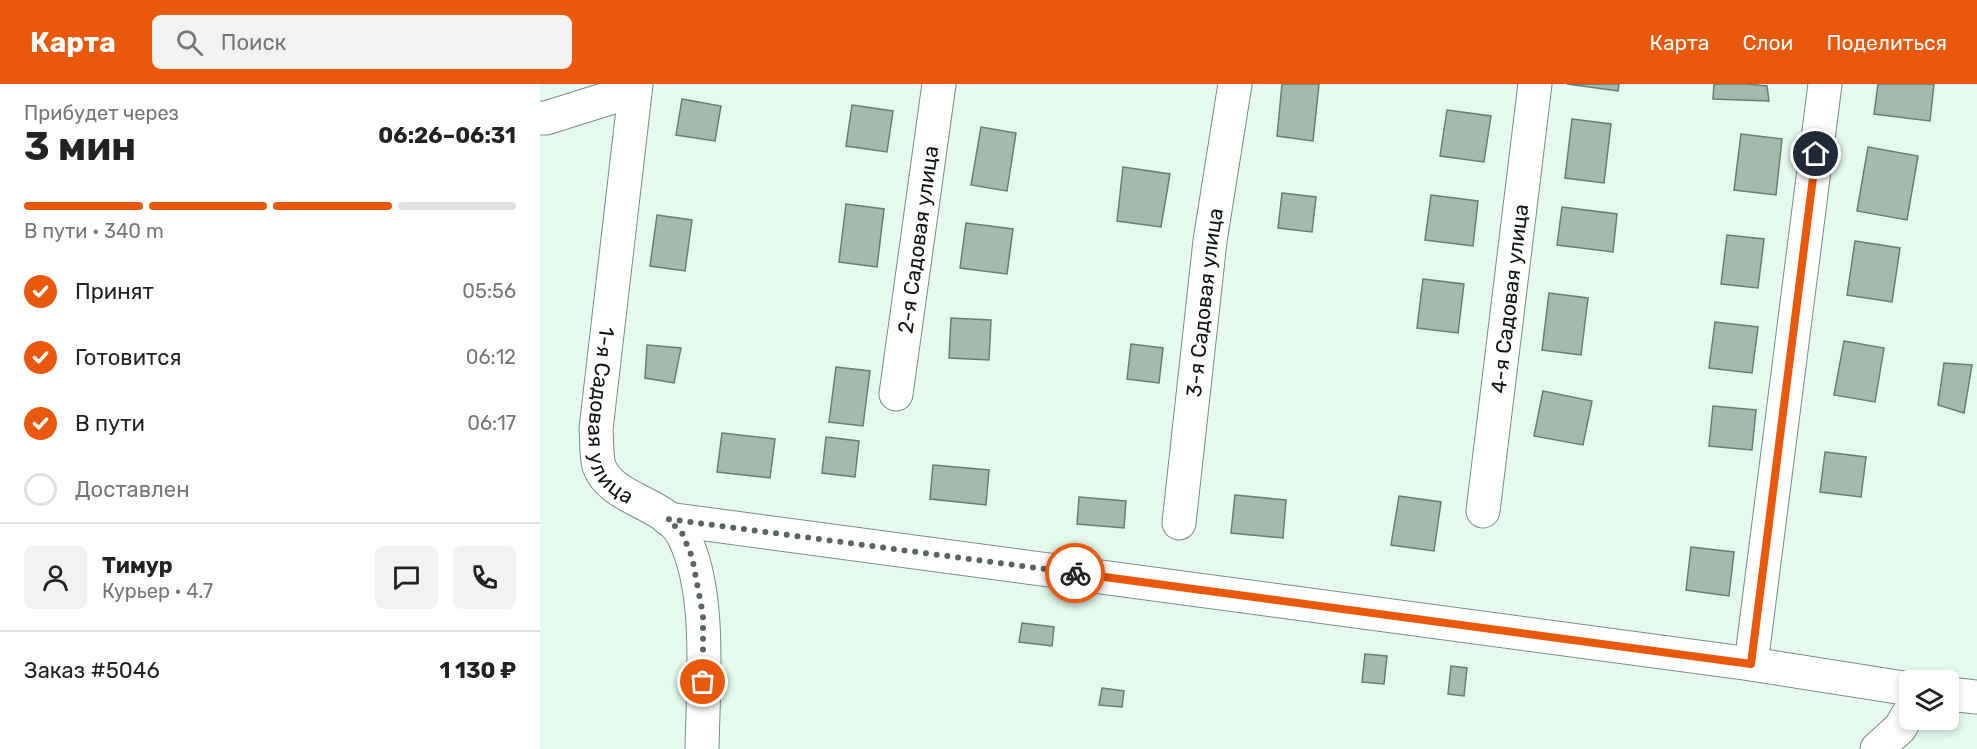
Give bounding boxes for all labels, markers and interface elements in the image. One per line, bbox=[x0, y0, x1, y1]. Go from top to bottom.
search box bbox=[152, 15, 572, 69]
text: Карта bbox=[30, 26, 116, 59]
icon: search bbox=[173, 26, 206, 59]
text: Поиск bbox=[221, 29, 286, 56]
text: Карта bbox=[1649, 30, 1709, 55]
text: Слои bbox=[1742, 30, 1793, 55]
text: Поделиться bbox=[1826, 30, 1947, 55]
text: Прибудет через bbox=[24, 101, 179, 125]
text: 06:26–06:31 bbox=[378, 122, 516, 149]
text: 3 мин bbox=[24, 124, 136, 170]
pin bbox=[1790, 128, 1841, 179]
icon: home bbox=[1799, 137, 1832, 170]
street label: 2-я Садовая улица bbox=[892, 144, 943, 335]
street label: 4-я Садовая улица bbox=[1485, 202, 1533, 395]
street label: 3-я Садовая улица bbox=[1180, 206, 1228, 398]
text: В пути · 340 m bbox=[24, 219, 164, 243]
icon: check bbox=[24, 275, 57, 308]
text: Принят bbox=[75, 278, 154, 305]
text: 05:56 bbox=[462, 279, 516, 303]
street label: 1-я Садовая улица bbox=[583, 326, 638, 508]
icon: check bbox=[24, 341, 57, 374]
text: Готовится bbox=[75, 344, 181, 371]
text: 06:12 bbox=[466, 345, 516, 369]
icon: check bbox=[24, 407, 57, 440]
text: В пути bbox=[75, 410, 145, 437]
text: 06:17 bbox=[467, 411, 516, 435]
text: Доставлен bbox=[75, 476, 190, 503]
courier bbox=[1045, 543, 1105, 603]
button: person bbox=[24, 546, 87, 609]
button: chat bbox=[375, 546, 438, 609]
button: phone bbox=[453, 546, 516, 609]
text: Тимур bbox=[102, 552, 173, 579]
icon: bike bbox=[1059, 557, 1092, 590]
text: Курьер · 4.7 bbox=[102, 579, 213, 603]
pin bbox=[677, 656, 728, 707]
text: Заказ #5046 bbox=[24, 657, 160, 684]
text: 1 130 ₽ bbox=[439, 657, 516, 684]
icon: bag bbox=[686, 665, 719, 698]
map controls bbox=[1899, 670, 1959, 730]
button: layers bbox=[1899, 670, 1959, 730]

